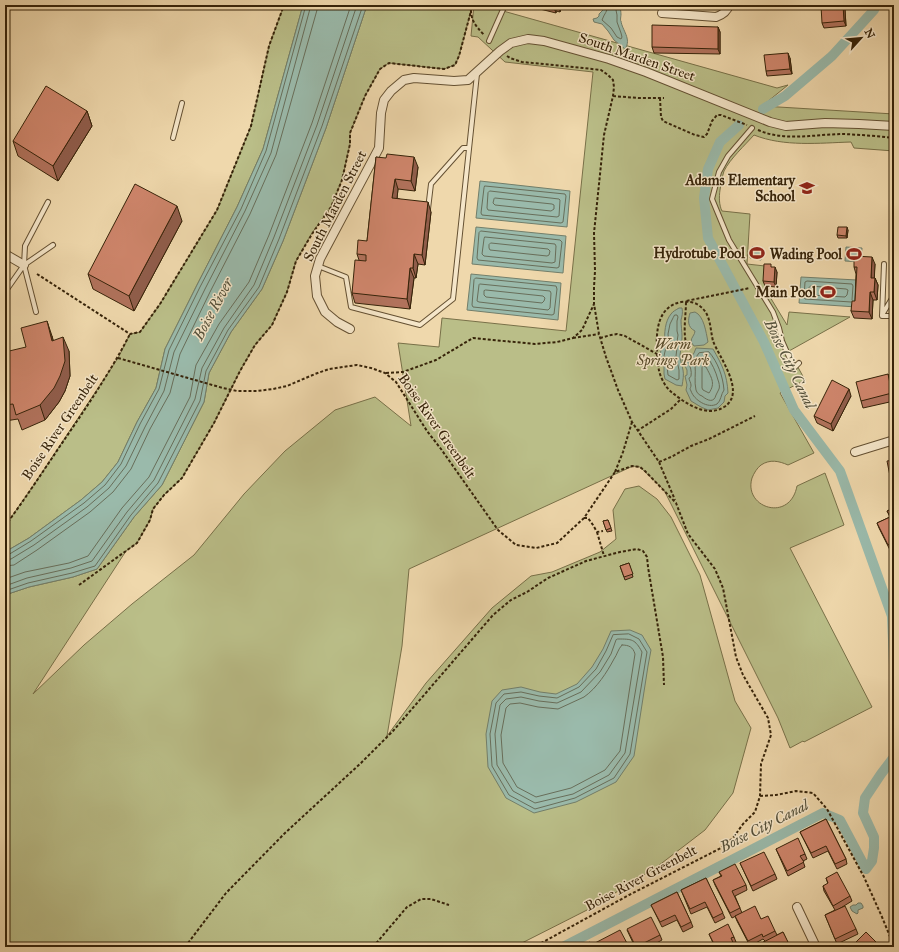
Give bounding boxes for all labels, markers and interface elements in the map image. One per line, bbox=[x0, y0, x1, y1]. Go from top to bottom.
north arrow bbox=[841, 18, 881, 58]
text: N bbox=[862, 27, 878, 41]
street label: South Marden Street bbox=[576, 29, 698, 85]
street label: South Marden Street bbox=[300, 148, 370, 264]
place label: Adams Elementary School bbox=[684, 172, 796, 205]
school or university icon: Adams Elementary School bbox=[798, 179, 816, 197]
sports icon: Hydrotube Pool bbox=[748, 244, 766, 262]
place label: Hydrotube Pool bbox=[654, 245, 746, 263]
sports icon: Wading Pool bbox=[845, 245, 863, 263]
place label: Wading Pool bbox=[770, 246, 843, 264]
water label: Boise River bbox=[189, 274, 237, 344]
sports icon: Main Pool bbox=[819, 283, 837, 301]
place label: Main Pool bbox=[755, 284, 817, 301]
water label: Boise City Canal bbox=[760, 315, 820, 413]
park label: Warm Springs Park bbox=[636, 336, 710, 370]
street label: Boise River Greenbelt bbox=[394, 370, 480, 482]
street label: Boise River Greenbelt bbox=[18, 371, 102, 483]
water label: Boise City Canal bbox=[716, 795, 813, 857]
street label: Boise River Greenbelt bbox=[582, 841, 700, 915]

